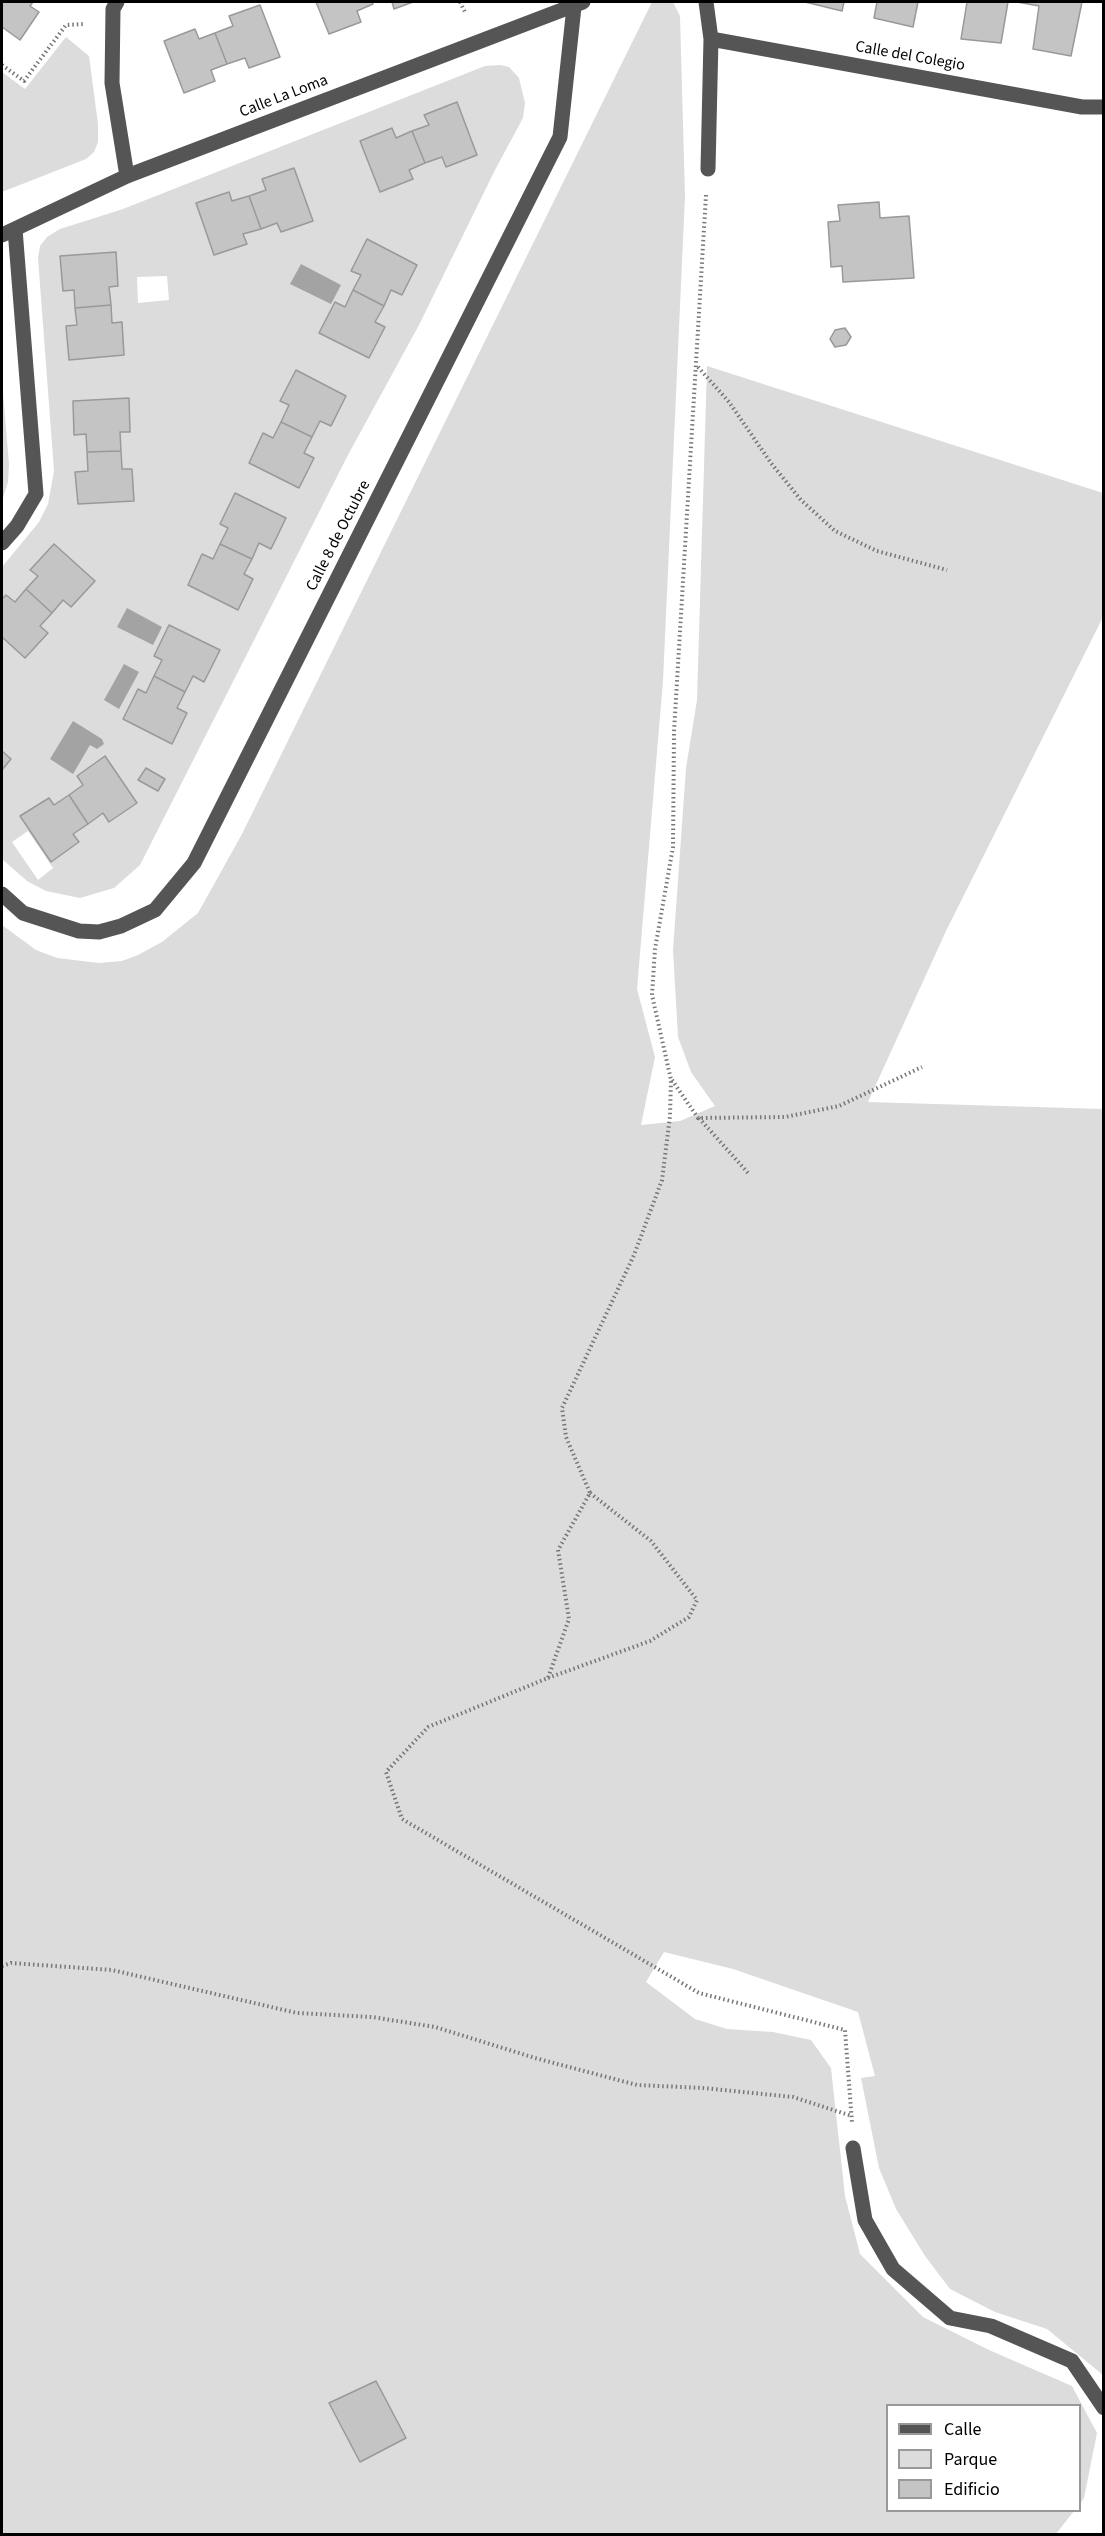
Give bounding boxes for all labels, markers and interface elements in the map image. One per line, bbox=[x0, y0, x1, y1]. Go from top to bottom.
street label: Calle del Colegio bbox=[854, 38, 966, 76]
street label: Calle La Loma bbox=[237, 71, 331, 123]
street label: Calle 8 de Octubre bbox=[303, 477, 375, 595]
legend bbox=[886, 2404, 1081, 2512]
text: Calle bbox=[944, 2417, 981, 2442]
text: Parque bbox=[944, 2447, 997, 2472]
text: Edificio bbox=[944, 2477, 1000, 2502]

